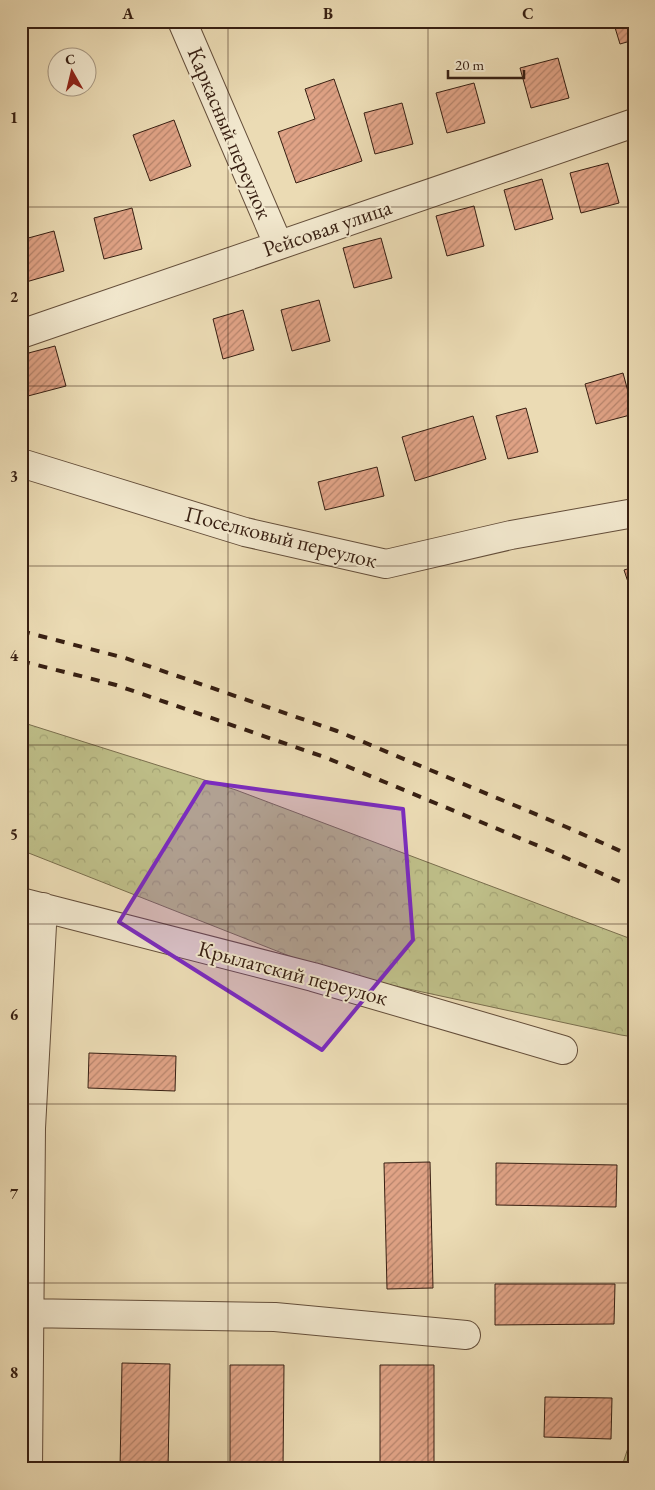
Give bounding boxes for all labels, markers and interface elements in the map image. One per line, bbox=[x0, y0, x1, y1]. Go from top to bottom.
text: A bbox=[121, 3, 134, 24]
text: B bbox=[323, 3, 333, 24]
text: C bbox=[522, 3, 534, 24]
street label: Каркасный переулок bbox=[181, 43, 279, 224]
north arrow bbox=[48, 48, 98, 98]
scale bar bbox=[448, 48, 524, 80]
text: С bbox=[64, 50, 76, 69]
text: 20 m bbox=[455, 55, 484, 74]
text: 1 bbox=[10, 107, 18, 128]
street label: Рейсовая улица bbox=[259, 192, 395, 264]
text: 2 bbox=[10, 286, 19, 307]
text: 3 bbox=[10, 466, 18, 487]
street label: Поселковый переулок bbox=[182, 499, 381, 575]
text: 4 bbox=[10, 645, 19, 666]
text: 5 bbox=[10, 824, 18, 845]
street label: Крылатский переулок bbox=[195, 934, 392, 1012]
text: 6 bbox=[10, 1004, 19, 1025]
text: 7 bbox=[10, 1183, 19, 1204]
text: 8 bbox=[10, 1362, 18, 1383]

